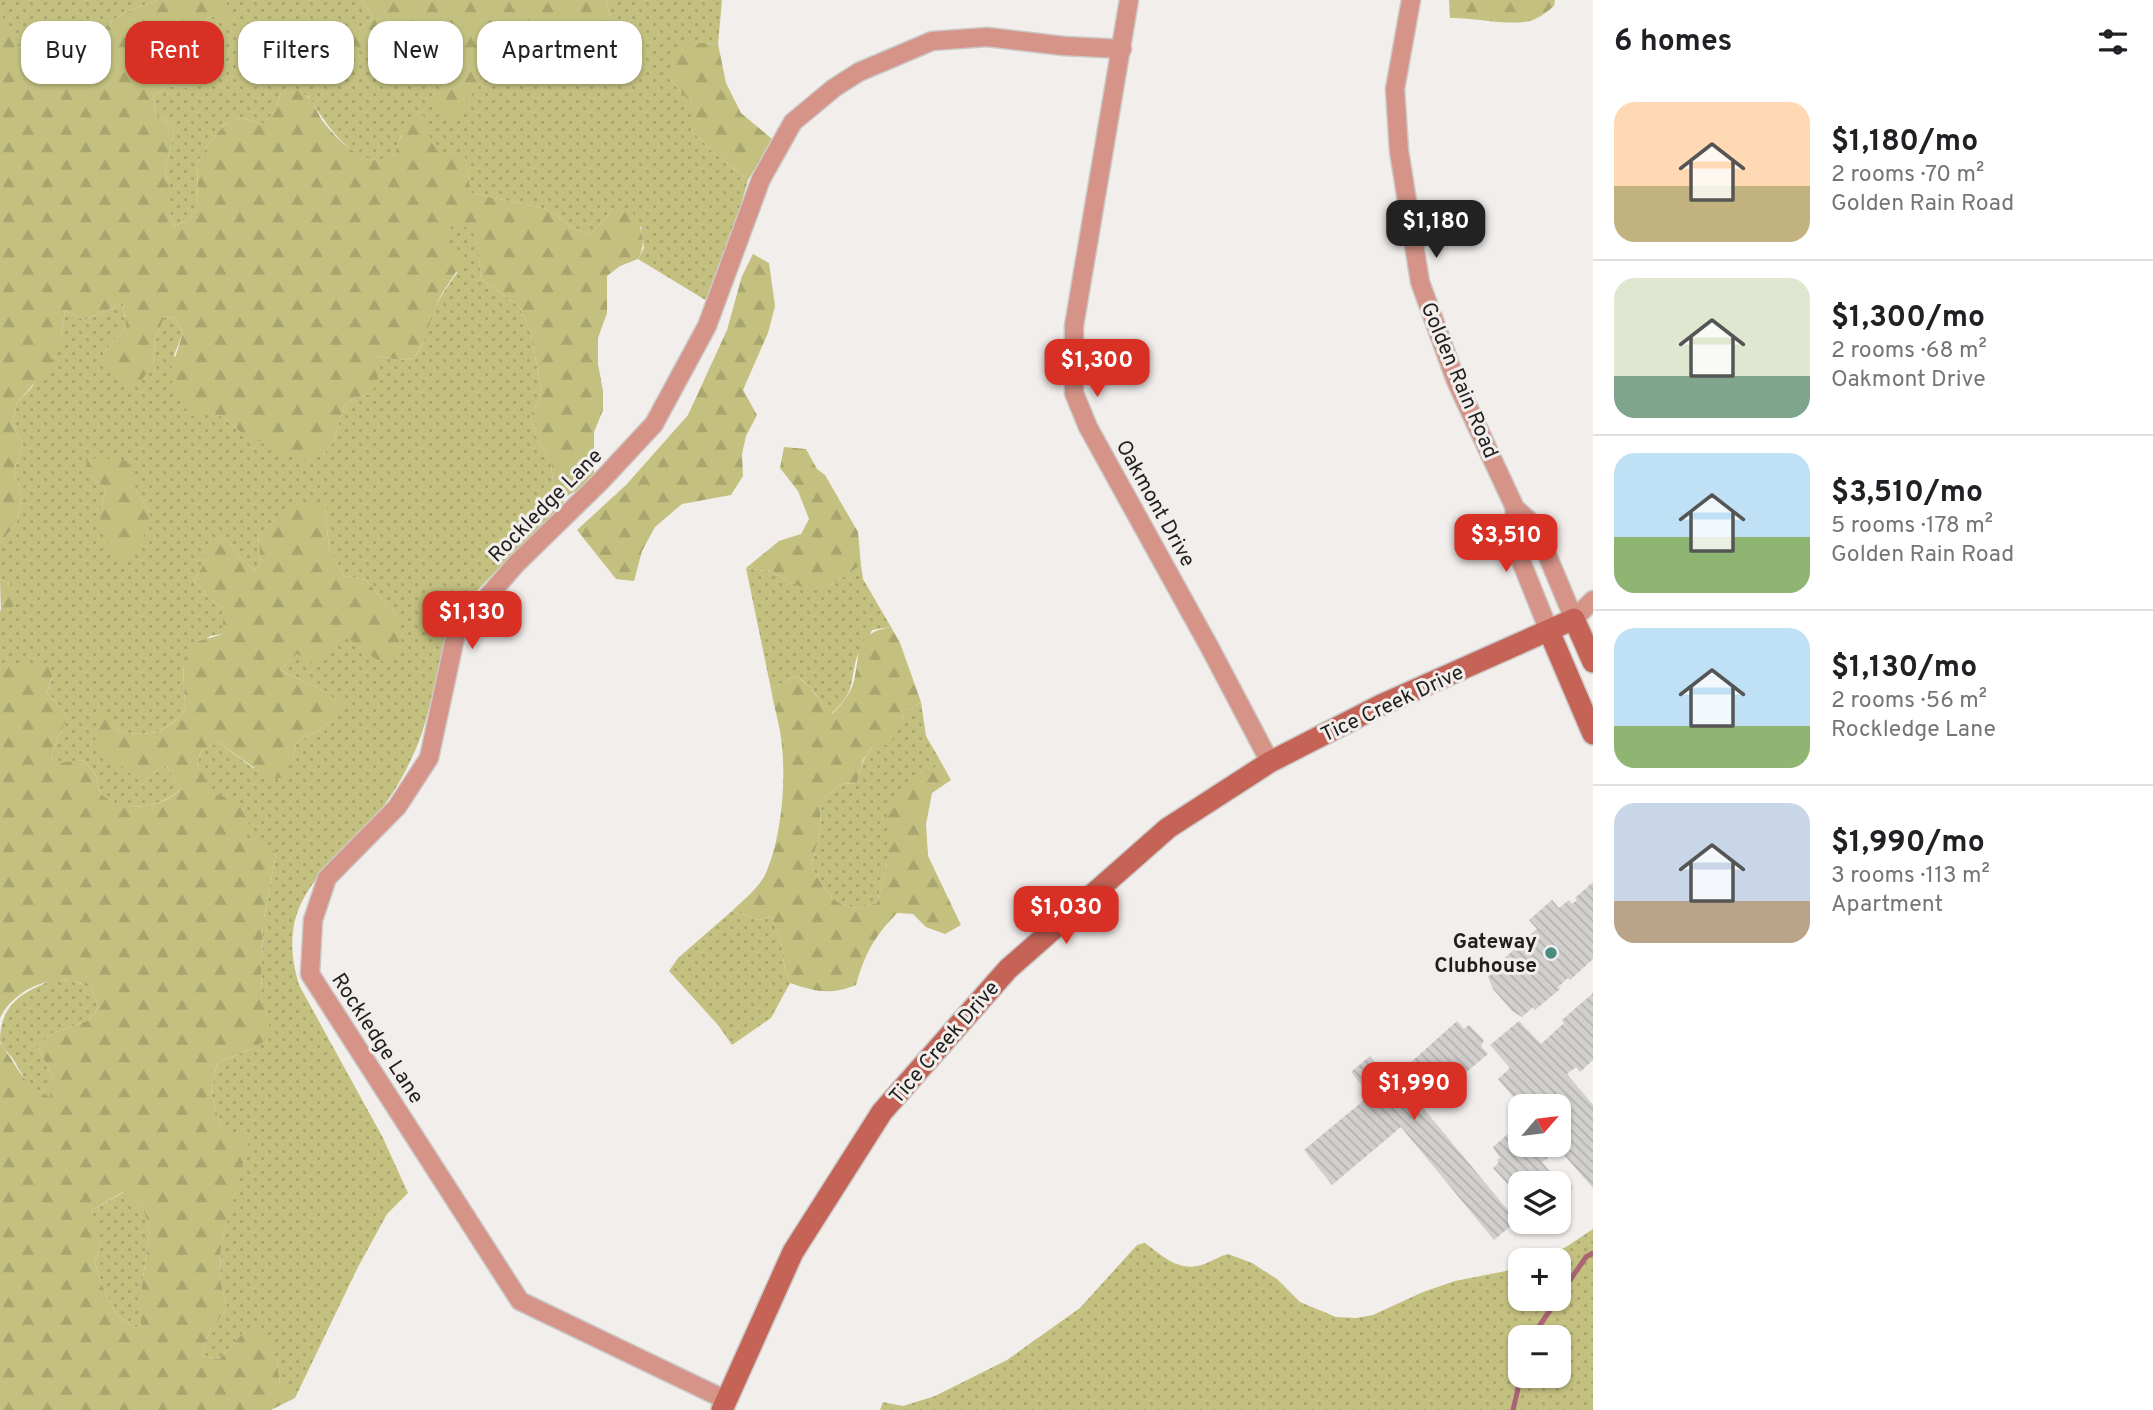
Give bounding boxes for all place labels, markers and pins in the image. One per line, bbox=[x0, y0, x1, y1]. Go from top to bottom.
pin: $1,180 bbox=[1379, 201, 1493, 260]
pin: $1,300 bbox=[1040, 340, 1154, 399]
pin: $3,510 bbox=[1449, 514, 1563, 574]
pin: $1,130 bbox=[415, 592, 529, 651]
pin: $1,030 bbox=[1009, 886, 1123, 946]
place label: Gateway Clubhouse bbox=[1434, 929, 1537, 980]
marker: Gateway Clubhouse bbox=[1543, 945, 1559, 961]
pin: $1,990 bbox=[1357, 1062, 1471, 1122]

